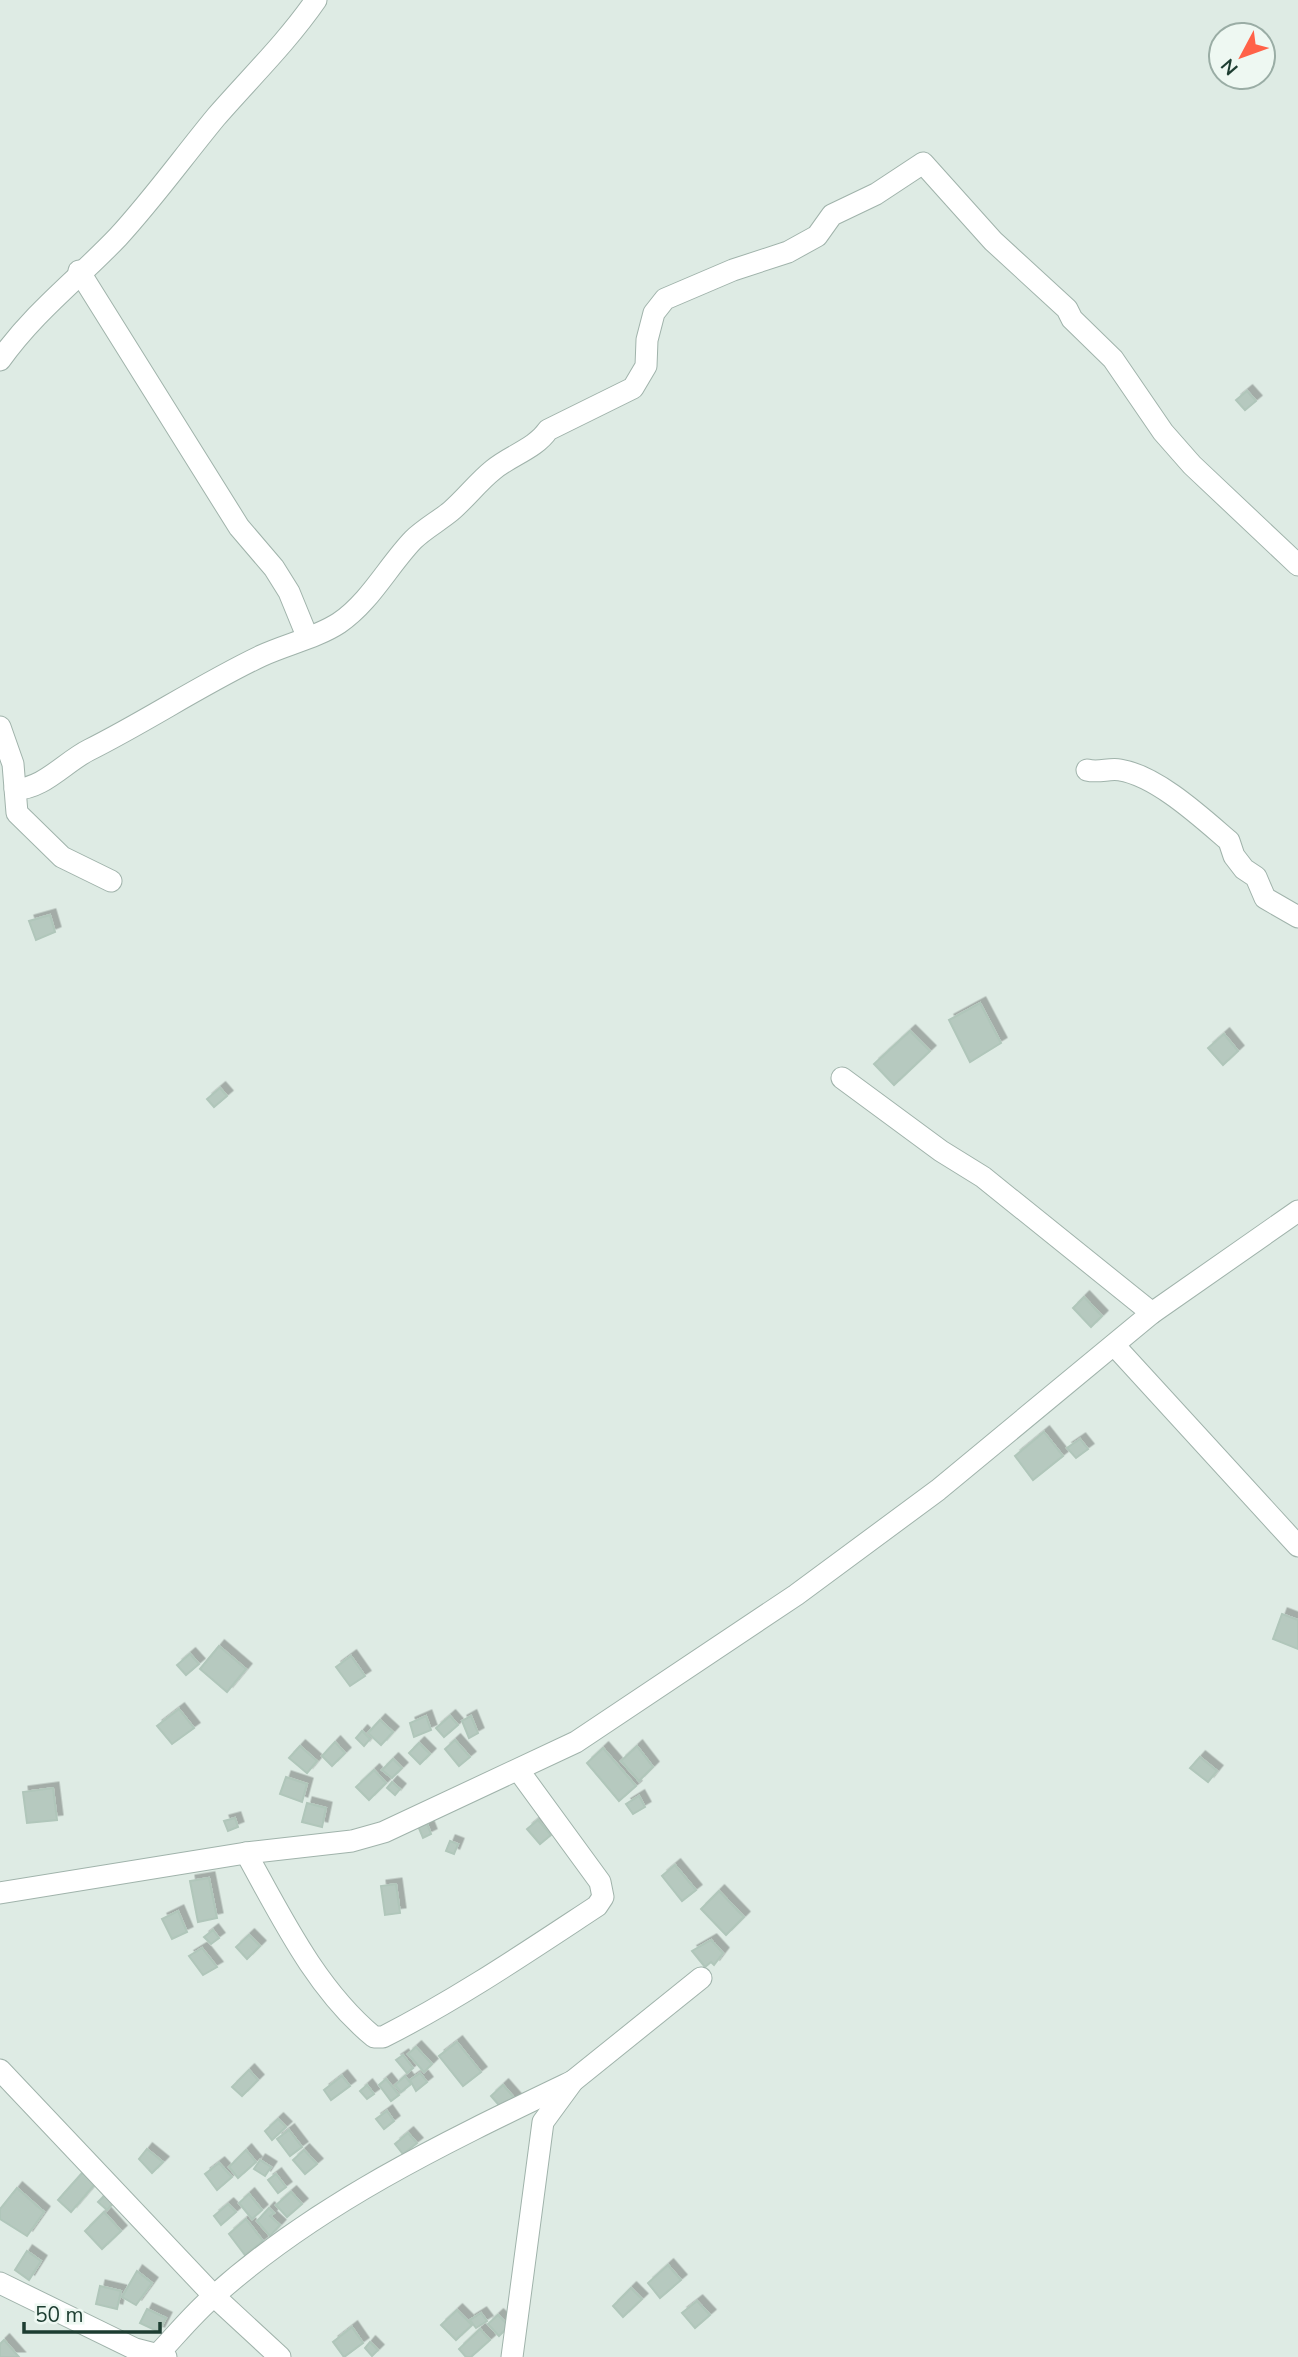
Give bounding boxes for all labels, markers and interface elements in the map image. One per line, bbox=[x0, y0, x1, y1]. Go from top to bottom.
north arrow bbox=[1207, 21, 1277, 91]
text: N bbox=[1215, 53, 1244, 80]
scale bar bbox=[24, 2290, 161, 2334]
text: 50 m bbox=[35, 2301, 84, 2329]

